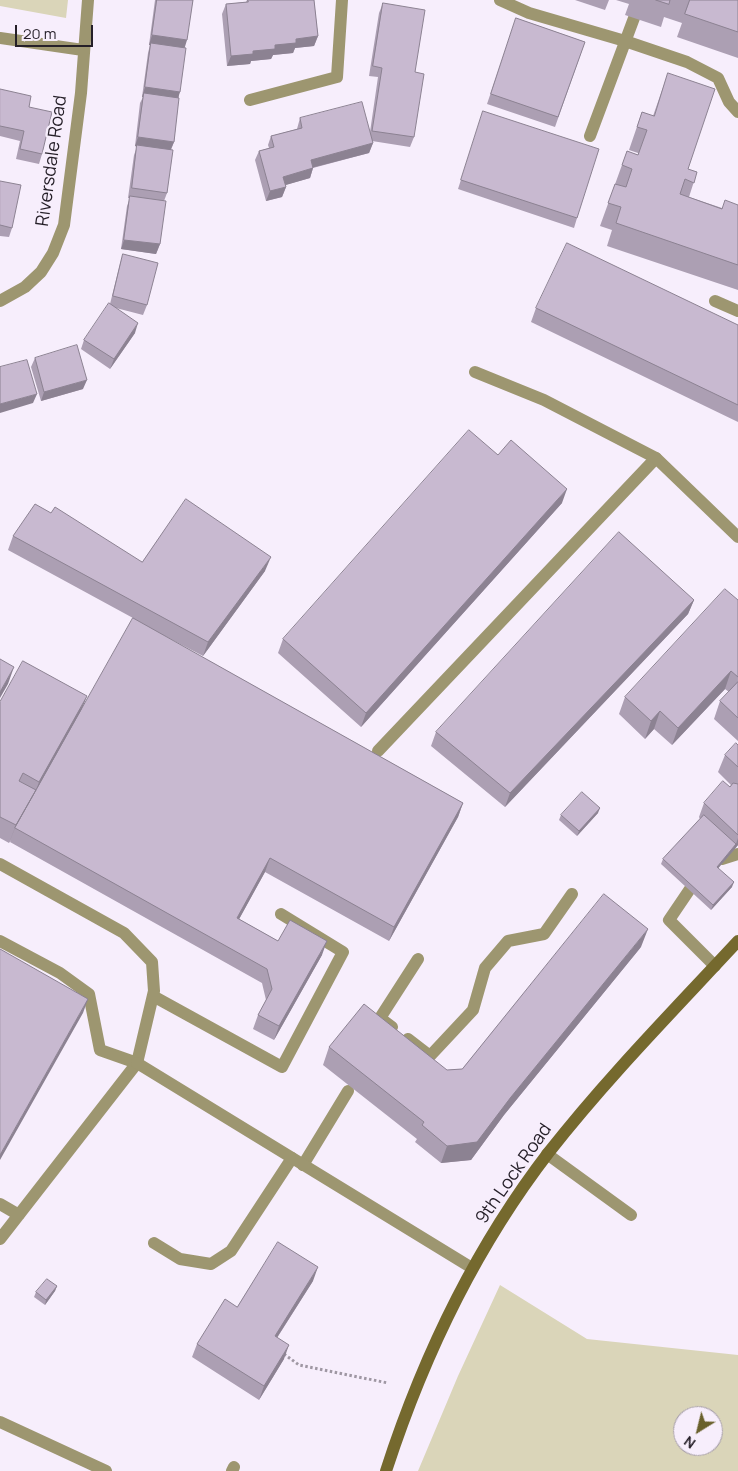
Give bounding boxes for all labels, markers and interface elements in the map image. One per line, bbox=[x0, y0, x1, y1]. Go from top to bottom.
scale bar bbox=[18, 15, 95, 47]
text: 20 m bbox=[23, 23, 56, 44]
street label: Riversdale Road bbox=[32, 94, 72, 228]
street label: 9th Lock Road bbox=[471, 1120, 557, 1228]
north arrow bbox=[673, 1406, 723, 1456]
text: N bbox=[680, 1432, 699, 1453]

